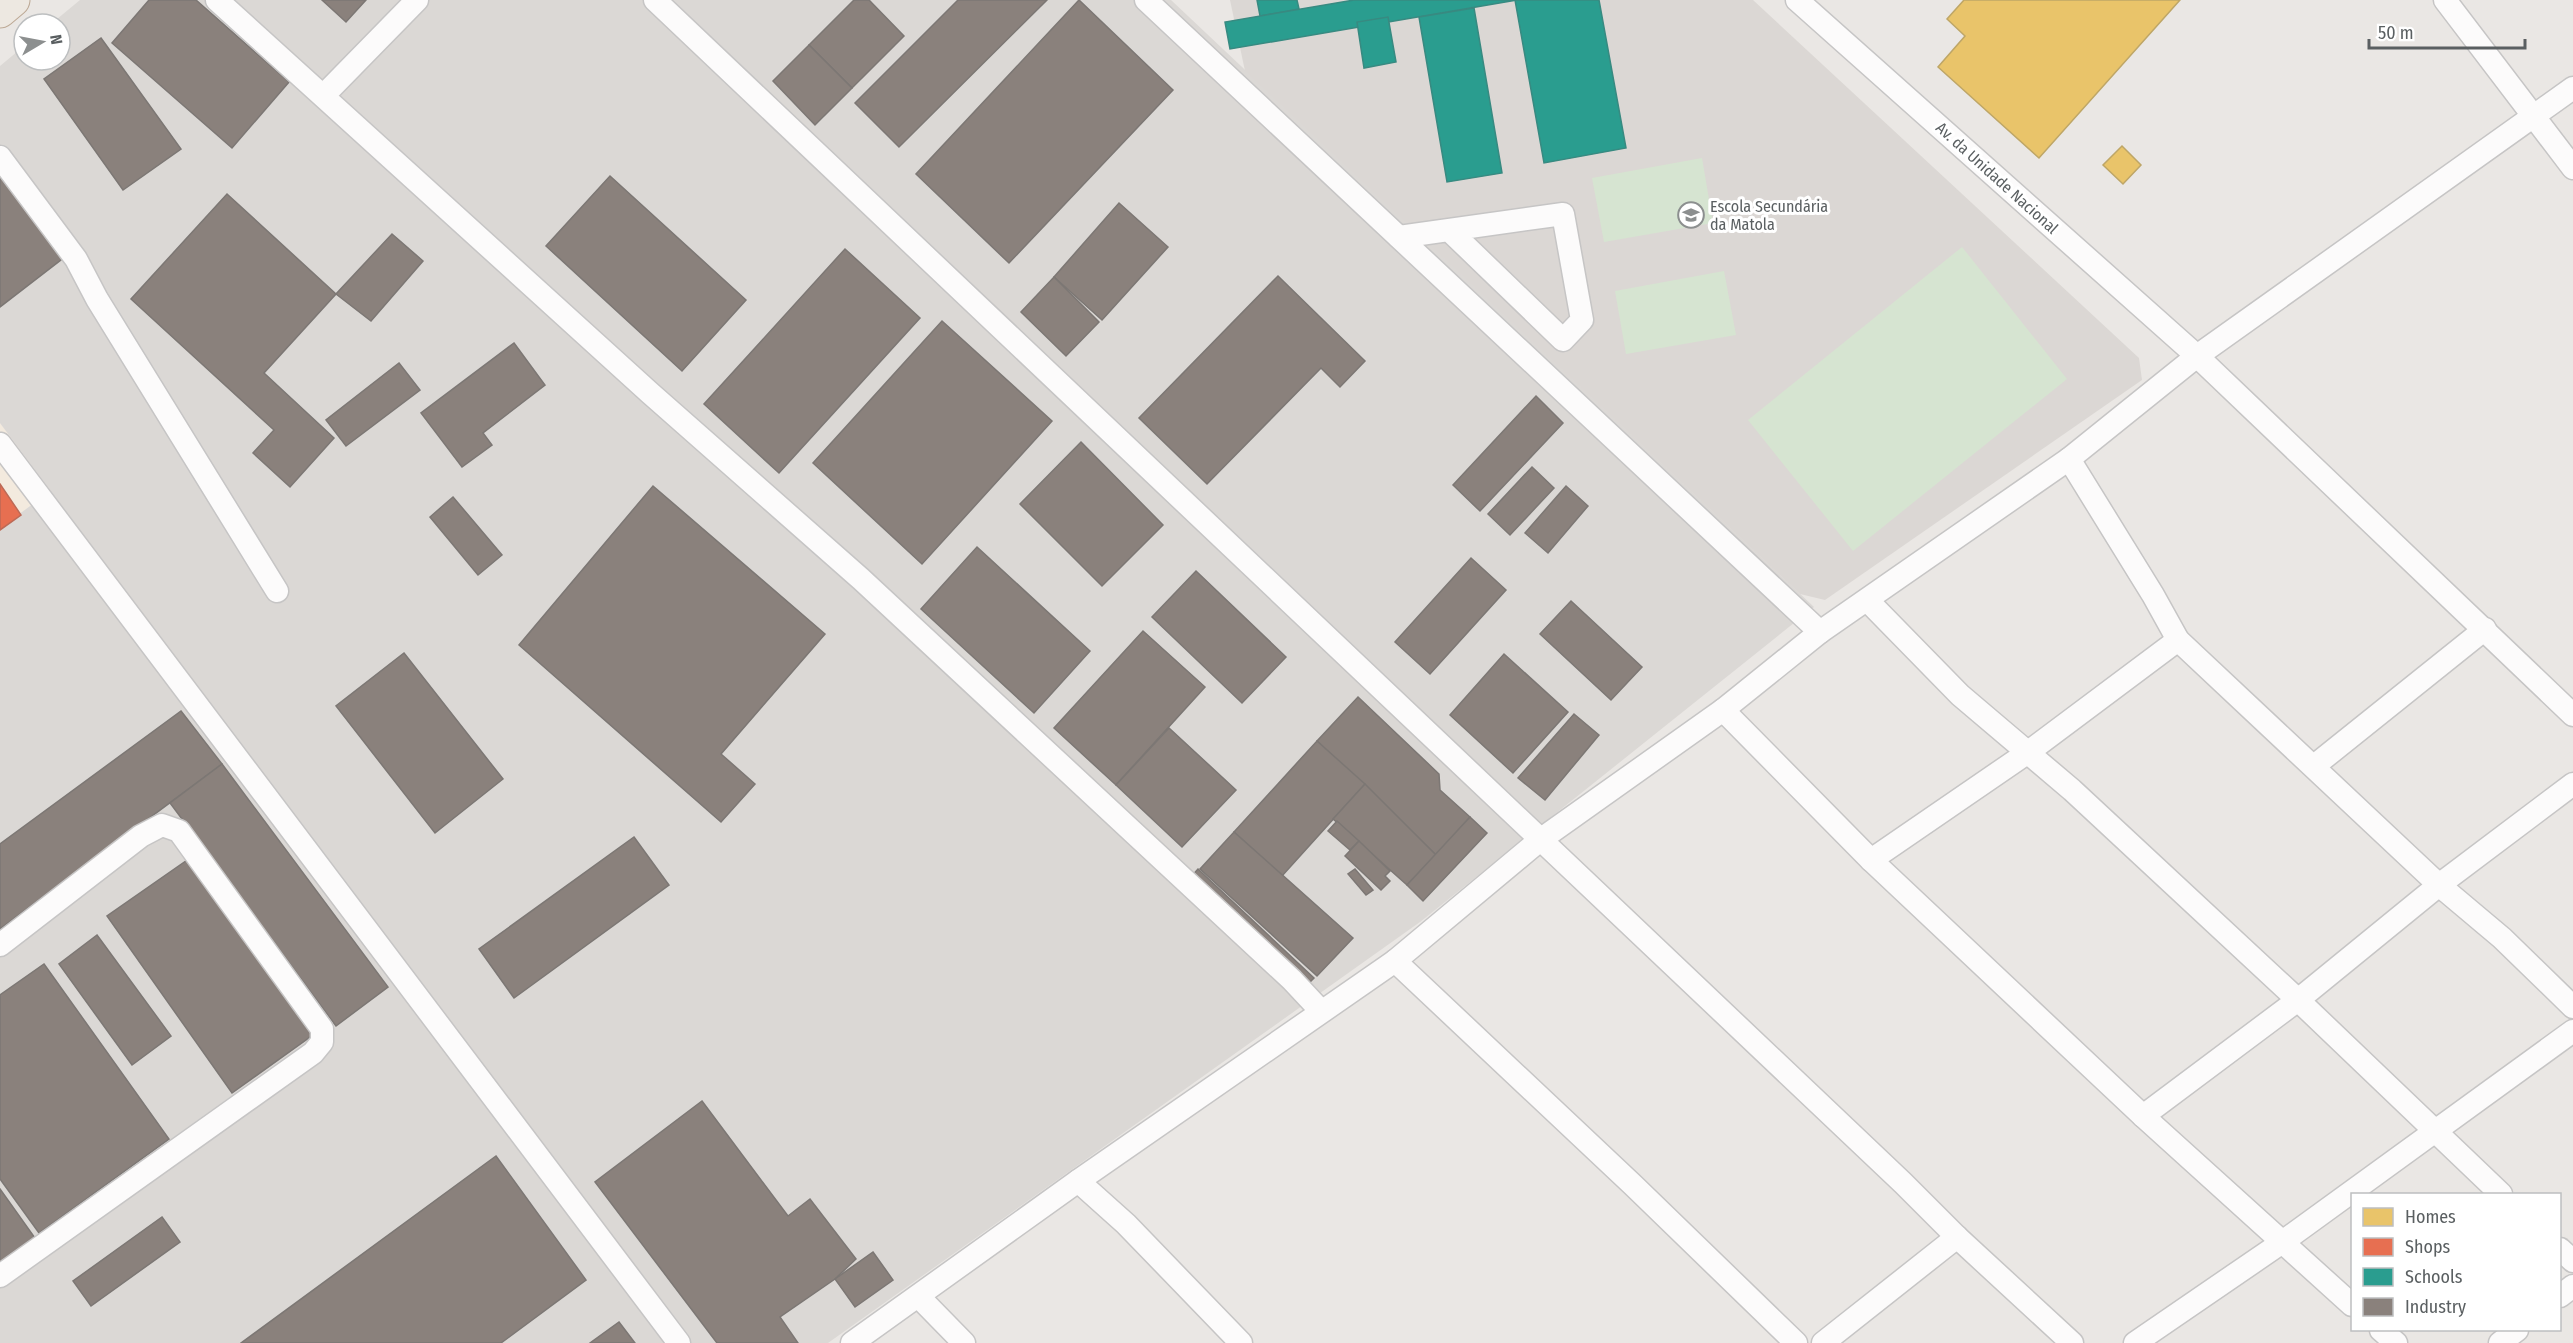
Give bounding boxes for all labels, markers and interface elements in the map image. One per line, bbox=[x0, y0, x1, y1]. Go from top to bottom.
north arrow bbox=[12, 12, 72, 72]
scale bar bbox=[2369, 12, 2525, 50]
text: 50 m bbox=[2378, 22, 2414, 44]
text: N bbox=[46, 33, 66, 46]
street label: Av. da Unidade Nacional bbox=[1932, 118, 2062, 238]
place label: Escola Secundária da Matola bbox=[1710, 197, 1828, 234]
school or university icon: Escola Secundária da Matola bbox=[1676, 200, 1706, 230]
legend bbox=[2351, 1193, 2561, 1331]
text: Homes bbox=[2405, 1206, 2456, 1228]
text: Shops bbox=[2405, 1236, 2450, 1258]
text: Schools bbox=[2405, 1266, 2463, 1288]
text: Industry bbox=[2405, 1296, 2466, 1318]

